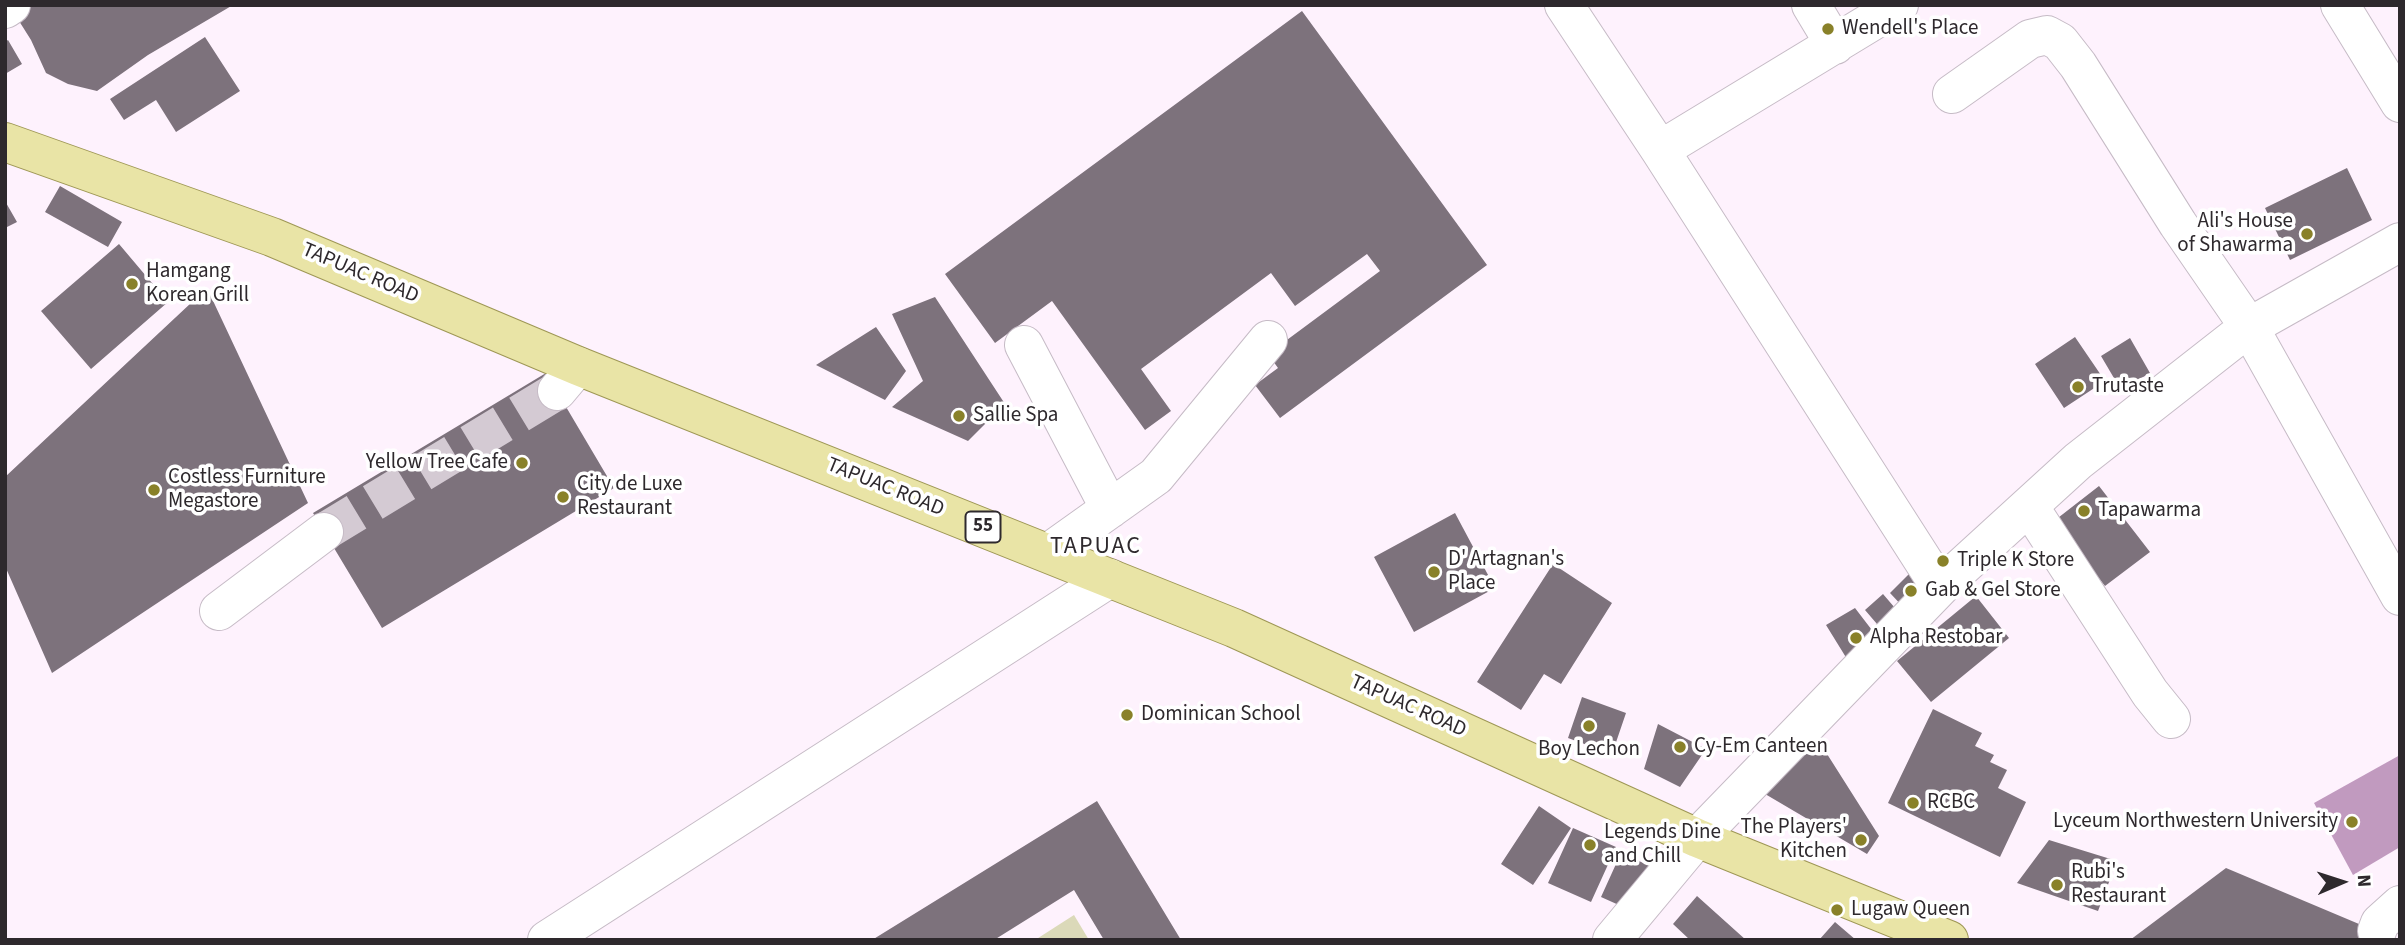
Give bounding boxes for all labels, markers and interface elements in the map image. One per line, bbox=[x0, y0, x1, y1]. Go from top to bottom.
place label: Wendell's Place bbox=[1842, 16, 1978, 42]
marker: Wendell's Place bbox=[1820, 21, 1836, 37]
place label: Ali's House of Shawarma bbox=[2177, 209, 2293, 259]
marker: Ali's House of Shawarma bbox=[2299, 226, 2315, 242]
street label: TAPUAC ROAD bbox=[298, 238, 422, 310]
place label: Hamgang Korean Grill bbox=[146, 259, 249, 309]
marker: Hamgang Korean Grill bbox=[124, 276, 140, 292]
place label: Trutaste bbox=[2092, 374, 2164, 400]
marker: Trutaste bbox=[2070, 379, 2086, 395]
place label: Sallie Spa bbox=[973, 403, 1058, 429]
marker: Sallie Spa bbox=[951, 408, 967, 424]
place label: Yellow Tree Cafe bbox=[366, 450, 508, 476]
street label: TAPUAC ROAD bbox=[823, 453, 947, 523]
marker: Yellow Tree Cafe bbox=[514, 455, 530, 471]
place label: Costless Furniture Megastore bbox=[168, 465, 326, 515]
place label: City de Luxe Restaurant bbox=[577, 472, 682, 522]
marker: Costless Furniture Megastore bbox=[146, 482, 162, 498]
marker: City de Luxe Restaurant bbox=[555, 489, 571, 505]
place label: Tapawarma bbox=[2098, 498, 2201, 524]
marker: Tapawarma bbox=[2076, 503, 2092, 519]
road number: 55 bbox=[965, 512, 1000, 542]
district label: TAPUAC bbox=[1051, 534, 1141, 562]
place label: D' Artagnan's Place bbox=[1448, 547, 1564, 597]
place label: Triple K Store bbox=[1957, 548, 2074, 574]
marker: Triple K Store bbox=[1935, 553, 1951, 569]
marker: D' Artagnan's Place bbox=[1426, 564, 1442, 580]
place label: Gab & Gel Store bbox=[1925, 578, 2061, 604]
marker: Gab & Gel Store bbox=[1903, 583, 1919, 599]
place label: Alpha Restobar bbox=[1870, 625, 2003, 651]
marker: Alpha Restobar bbox=[1848, 630, 1864, 646]
street label: TAPUAC ROAD bbox=[1346, 670, 1470, 744]
place label: Dominican School bbox=[1141, 702, 1300, 728]
marker: Dominican School bbox=[1119, 707, 1135, 723]
marker: Boy Lechon bbox=[1581, 718, 1597, 734]
place label: Cy-Em Canteen bbox=[1694, 734, 1828, 760]
place label: Boy Lechon bbox=[1538, 737, 1640, 763]
marker: Cy-Em Canteen bbox=[1672, 739, 1688, 755]
place label: RCBC bbox=[1927, 790, 1975, 816]
marker: RCBC bbox=[1905, 795, 1921, 811]
place label: Lyceum Northwestern University bbox=[2053, 809, 2338, 835]
marker: Lyceum Northwestern University bbox=[2344, 814, 2360, 830]
place label: The Players' Kitchen bbox=[1740, 815, 1847, 865]
place label: Legends Dine and Chill bbox=[1604, 820, 1721, 870]
marker: The Players' Kitchen bbox=[1853, 832, 1869, 848]
marker: Legends Dine and Chill bbox=[1582, 837, 1598, 853]
north arrow bbox=[2307, 847, 2377, 917]
place label: Rubi's Restaurant bbox=[2071, 860, 2166, 910]
text: N bbox=[2350, 874, 2377, 888]
marker: Rubi's Restaurant bbox=[2049, 877, 2065, 893]
place label: Lugaw Queen bbox=[1851, 897, 1970, 923]
marker: Lugaw Queen bbox=[1829, 902, 1845, 918]

